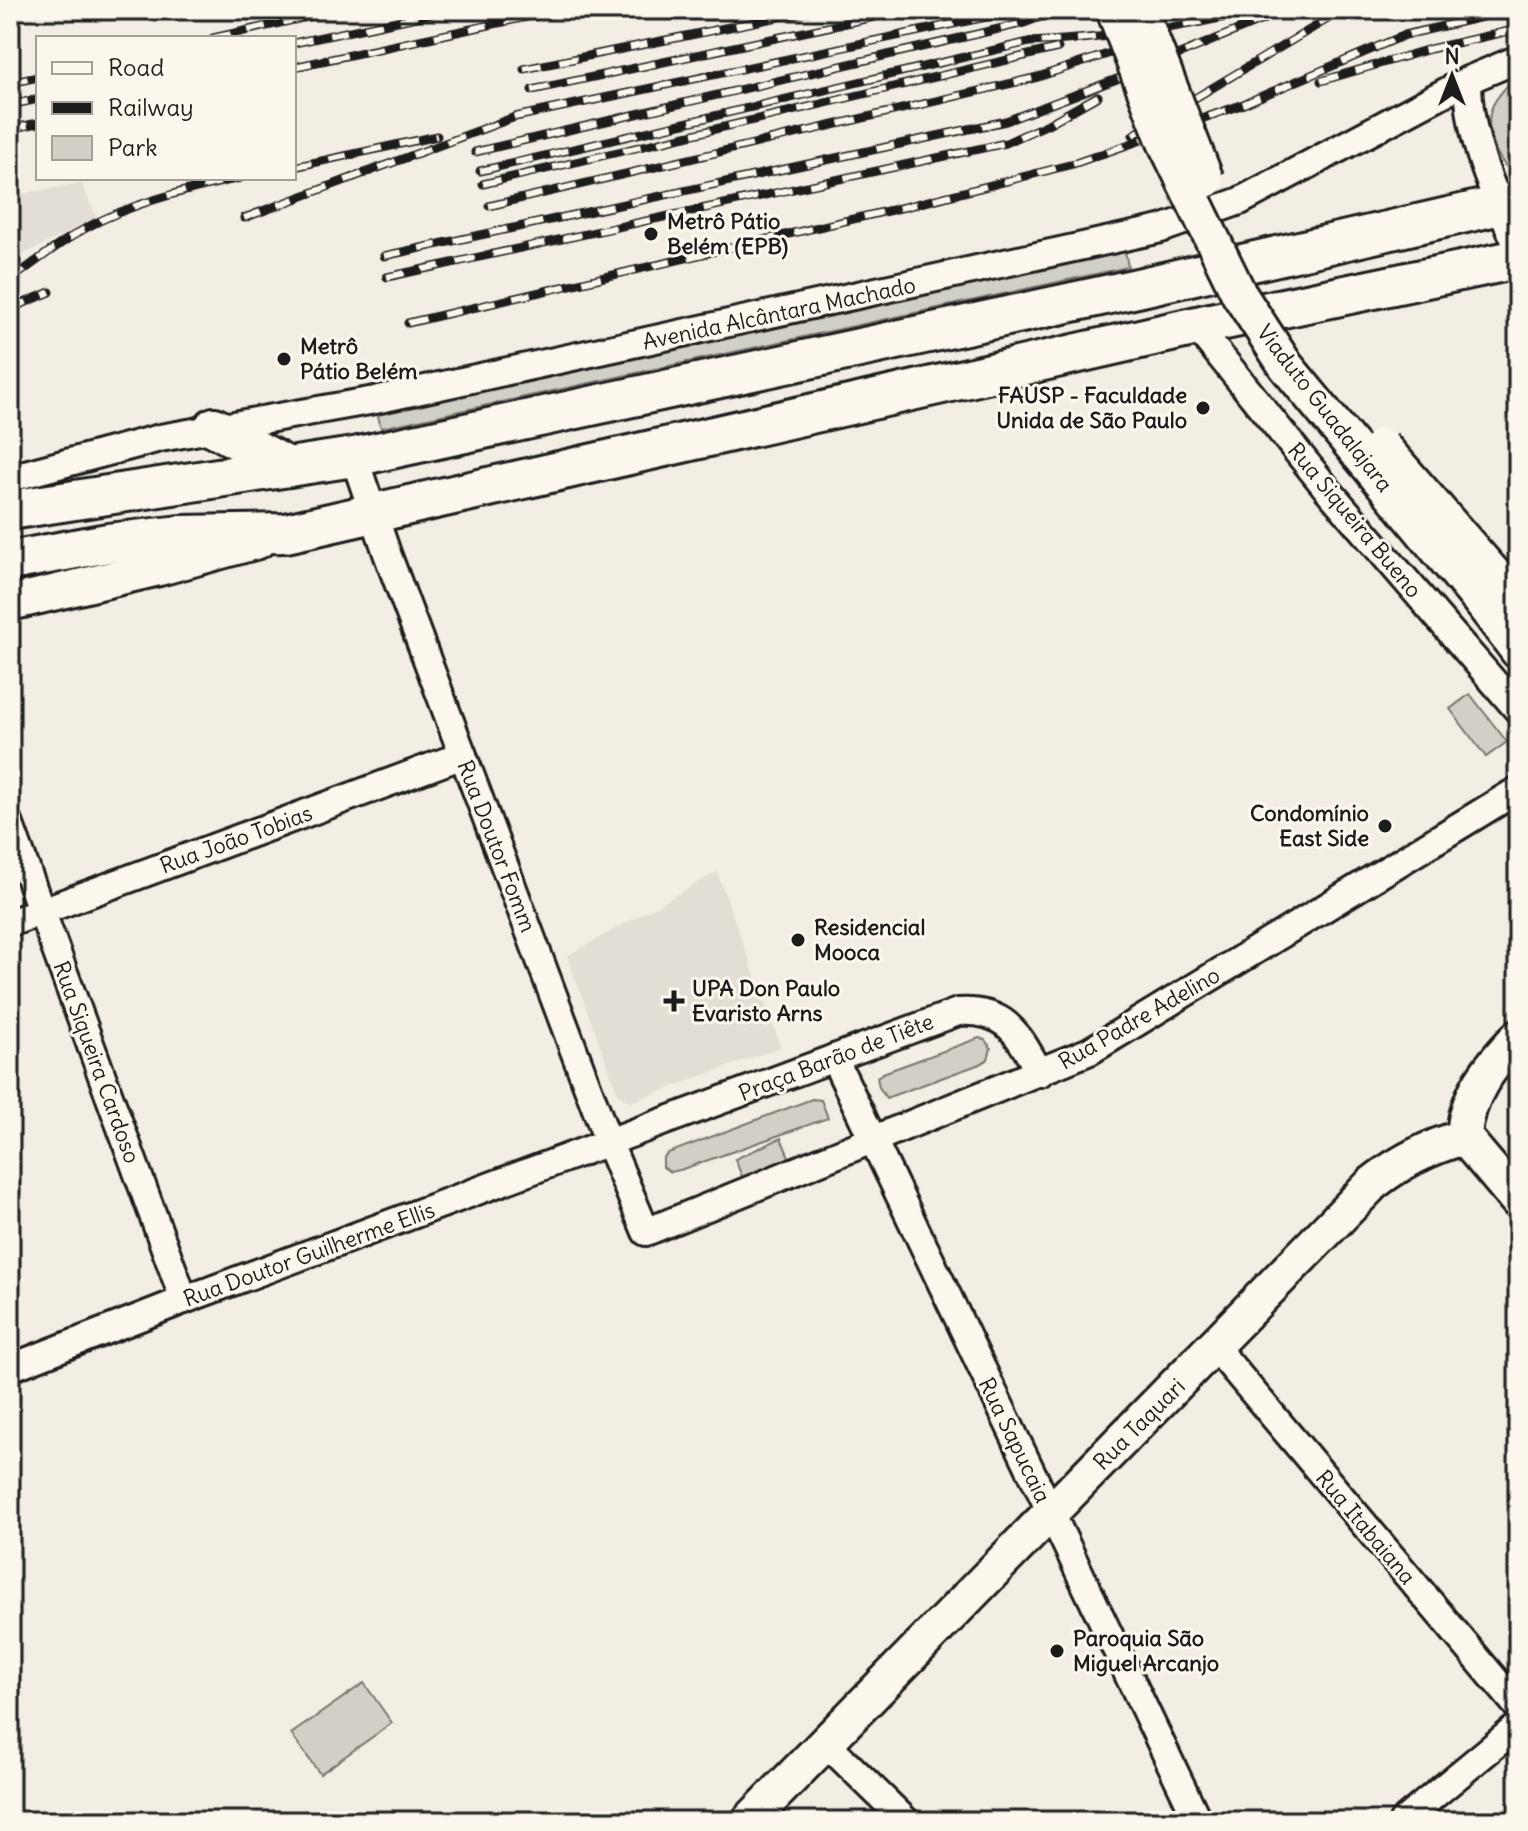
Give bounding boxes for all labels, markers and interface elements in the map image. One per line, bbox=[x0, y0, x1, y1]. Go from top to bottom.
legend bbox=[36, 36, 296, 180]
north arrow bbox=[1412, 36, 1492, 116]
text: N bbox=[1444, 42, 1460, 70]
text: Road bbox=[108, 52, 164, 82]
text: Railway bbox=[108, 92, 194, 122]
text: Park bbox=[108, 132, 158, 162]
place label: Metrô Pátio Belém (EPB) bbox=[667, 207, 788, 260]
marker: Metrô Pátio Belém (EPB) bbox=[642, 225, 660, 243]
street label: Avenida Alcântara Machado bbox=[640, 270, 918, 356]
street label: Viaduto Guadalajara bbox=[1251, 319, 1399, 497]
place label: Metrô Pátio Belém bbox=[300, 332, 418, 385]
marker: Metrô Pátio Belém bbox=[275, 350, 293, 368]
place label: FAUSP - Faculdade Unida de São Paulo bbox=[996, 381, 1187, 434]
marker: FAUSP - Faculdade Unida de São Paulo bbox=[1194, 399, 1212, 417]
street label: Rua Siqueira Bueno bbox=[1282, 437, 1428, 603]
street label: Rua Doutor Fomm bbox=[451, 756, 543, 936]
street label: Rua João Tobias bbox=[156, 798, 316, 880]
place label: Condomínio East Side bbox=[1250, 799, 1369, 852]
marker: Condomínio East Side bbox=[1376, 817, 1394, 835]
place label: Residencial Mooca bbox=[814, 913, 925, 966]
marker: Residencial Mooca bbox=[789, 931, 807, 949]
street label: Rua Siqueira Cardoso bbox=[47, 957, 147, 1167]
street label: Rua Padre Adelino bbox=[1053, 960, 1225, 1076]
place label: UPA Don Paulo Evaristo Arns bbox=[692, 974, 840, 1027]
marker: UPA Don Paulo Evaristo Arns bbox=[663, 990, 685, 1012]
street label: Praça Barão de Tiête bbox=[735, 1007, 937, 1107]
street label: Rua Doutor Guilherme Ellis bbox=[179, 1195, 439, 1313]
street label: Rua Taquari bbox=[1087, 1372, 1191, 1476]
street label: Rua Sapucaia bbox=[973, 1373, 1057, 1507]
street label: Rua Itabaiana bbox=[1310, 1464, 1422, 1590]
place label: Paroquia São Miguel Arcanjo bbox=[1073, 1624, 1219, 1677]
marker: Paroquia São Miguel Arcanjo bbox=[1048, 1642, 1066, 1660]

